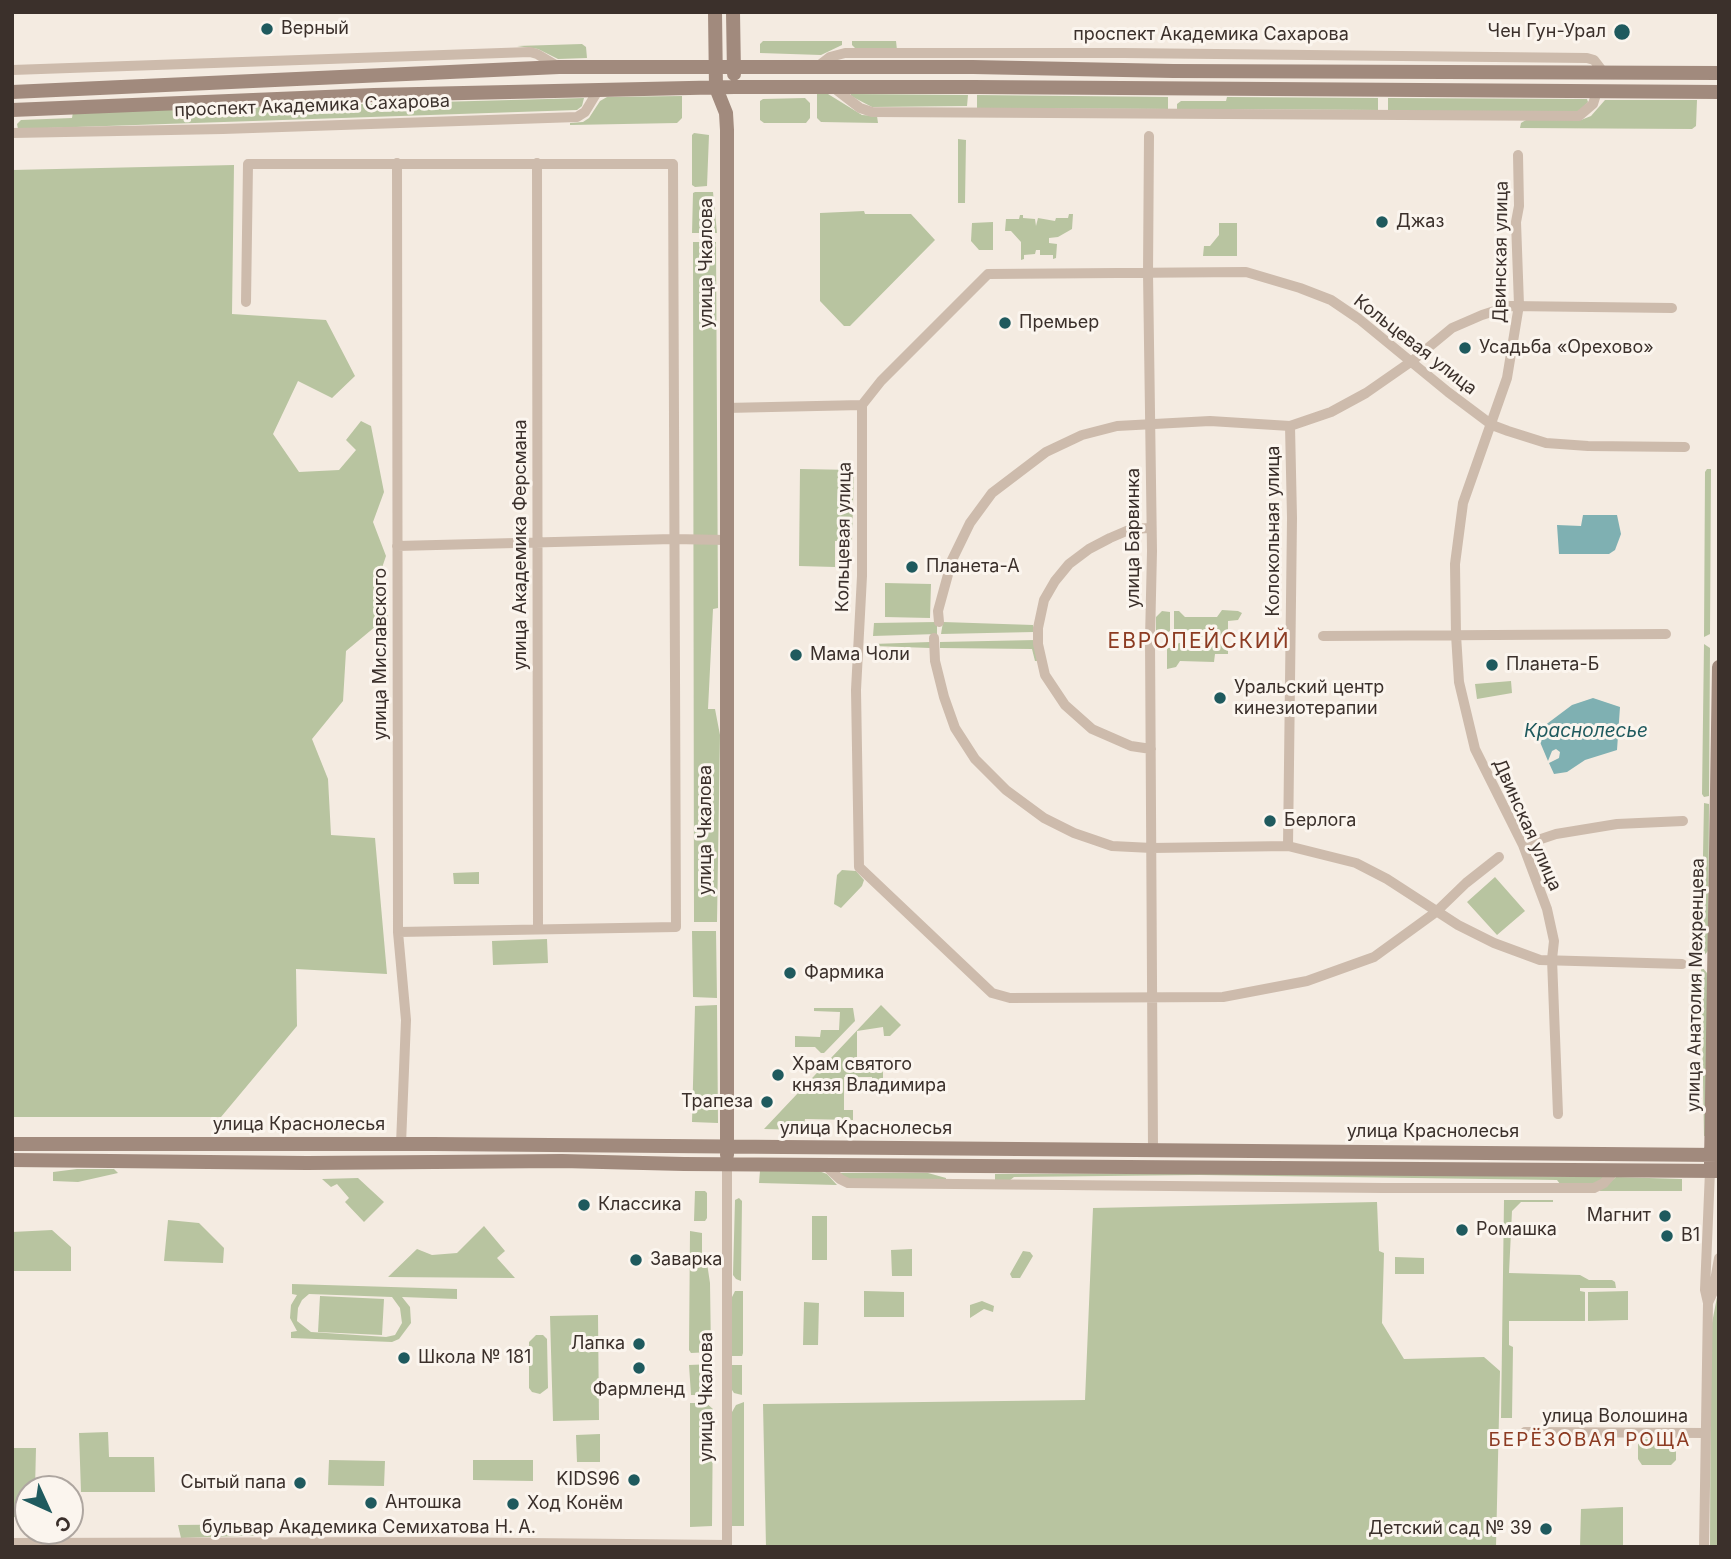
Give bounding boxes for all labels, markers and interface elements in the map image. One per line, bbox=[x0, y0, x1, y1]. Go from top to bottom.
place label: Верный bbox=[281, 18, 349, 40]
marker: Верный bbox=[259, 21, 275, 37]
place label: Чен Гун-Урал bbox=[1488, 21, 1606, 43]
marker: Чен Гун-Урал bbox=[1612, 22, 1632, 42]
street label: проспект Академика Сахарова bbox=[1073, 24, 1349, 46]
street label: проспект Академика Сахарова bbox=[174, 90, 450, 122]
street label: Двинская улица bbox=[1489, 181, 1513, 323]
street label: улица Чкалова bbox=[696, 198, 718, 328]
place label: Джаз bbox=[1396, 211, 1444, 233]
marker: Джаз bbox=[1374, 214, 1390, 230]
street label: Кольцевая улица bbox=[1349, 290, 1481, 400]
place label: Премьер bbox=[1019, 312, 1099, 334]
marker: Премьер bbox=[997, 315, 1013, 331]
place label: Усадьба «Орехово» bbox=[1479, 337, 1654, 359]
marker: Усадьба «Орехово» bbox=[1457, 340, 1473, 356]
street label: улица Академика Ферсмана bbox=[510, 419, 532, 671]
street label: Колокольная улица bbox=[1263, 446, 1285, 616]
street label: Кольцевая улица bbox=[832, 462, 856, 612]
street label: улица Барвинка bbox=[1123, 468, 1145, 608]
place label: Планета-А bbox=[926, 556, 1020, 578]
marker: Планета-А bbox=[904, 559, 920, 575]
street label: улица Миславского bbox=[370, 568, 392, 740]
district label: ЕВРОПЕЙСКИЙ bbox=[1109, 629, 1289, 655]
place label: Мама Чоли bbox=[810, 644, 910, 666]
marker: Мама Чоли bbox=[788, 647, 804, 663]
place label: Планета-Б bbox=[1506, 654, 1599, 676]
marker: Планета-Б bbox=[1484, 657, 1500, 673]
place label: Уральский центр кинезиотерапии bbox=[1234, 677, 1384, 720]
marker: Уральский центр кинезиотерапии bbox=[1212, 690, 1228, 706]
water label: Краснолесье bbox=[1524, 720, 1648, 742]
street label: Двинская улица bbox=[1488, 755, 1566, 895]
street label: улица Чкалова bbox=[695, 765, 717, 895]
place label: Берлога bbox=[1284, 810, 1356, 832]
marker: Берлога bbox=[1262, 813, 1278, 829]
street label: улица Анатолия Мехренцева bbox=[1683, 858, 1709, 1112]
place label: Фармика bbox=[804, 962, 884, 984]
marker: Фармика bbox=[782, 965, 798, 981]
place label: Храм святого князя Владимира bbox=[792, 1054, 946, 1096]
marker: Храм святого князя Владимира bbox=[770, 1067, 786, 1083]
place label: Трапеза bbox=[681, 1091, 753, 1113]
marker: Трапеза bbox=[759, 1094, 775, 1110]
street label: улица Краснолесья bbox=[213, 1114, 385, 1136]
street label: улица Краснолесья bbox=[780, 1118, 952, 1140]
street label: улица Краснолесья bbox=[1347, 1121, 1519, 1143]
place label: Классика bbox=[598, 1194, 682, 1216]
marker: Классика bbox=[576, 1197, 592, 1213]
place label: Магнит bbox=[1587, 1205, 1651, 1227]
marker: Магнит bbox=[1657, 1208, 1673, 1224]
place label: Ромашка bbox=[1476, 1219, 1557, 1241]
marker: Ромашка bbox=[1454, 1222, 1470, 1238]
place label: B1 bbox=[1681, 1225, 1700, 1247]
marker: B1 bbox=[1659, 1228, 1675, 1244]
place label: Заварка bbox=[650, 1249, 722, 1271]
marker: Заварка bbox=[628, 1252, 644, 1268]
street label: улица Чкалова bbox=[696, 1332, 718, 1462]
place label: Лапка bbox=[571, 1333, 625, 1355]
marker: Лапка bbox=[631, 1336, 647, 1352]
place label: Школа № 181 bbox=[418, 1347, 531, 1369]
marker: Школа № 181 bbox=[396, 1350, 412, 1366]
marker: Фармленд bbox=[631, 1360, 647, 1376]
place label: Фармленд bbox=[593, 1379, 685, 1401]
street label: улица Волошина bbox=[1542, 1406, 1688, 1428]
district label: БЕРЁЗОВАЯ РОЩА bbox=[1490, 1429, 1690, 1451]
place label: KIDS96 bbox=[556, 1469, 620, 1491]
place label: Сытый папа bbox=[181, 1472, 286, 1494]
marker: KIDS96 bbox=[626, 1472, 642, 1488]
north arrow bbox=[14, 1475, 84, 1545]
marker: Сытый папа bbox=[292, 1475, 308, 1491]
place label: Антошка bbox=[385, 1492, 462, 1514]
place label: Ход Конём bbox=[527, 1493, 623, 1515]
marker: Антошка bbox=[363, 1495, 379, 1511]
marker: Ход Конём bbox=[505, 1496, 521, 1512]
text: С bbox=[50, 1511, 76, 1537]
street label: бульвар Академика Семихатова Н. А. bbox=[202, 1517, 536, 1539]
place label: Детский сад № 39 bbox=[1368, 1518, 1532, 1540]
marker: Детский сад № 39 bbox=[1538, 1521, 1554, 1537]

